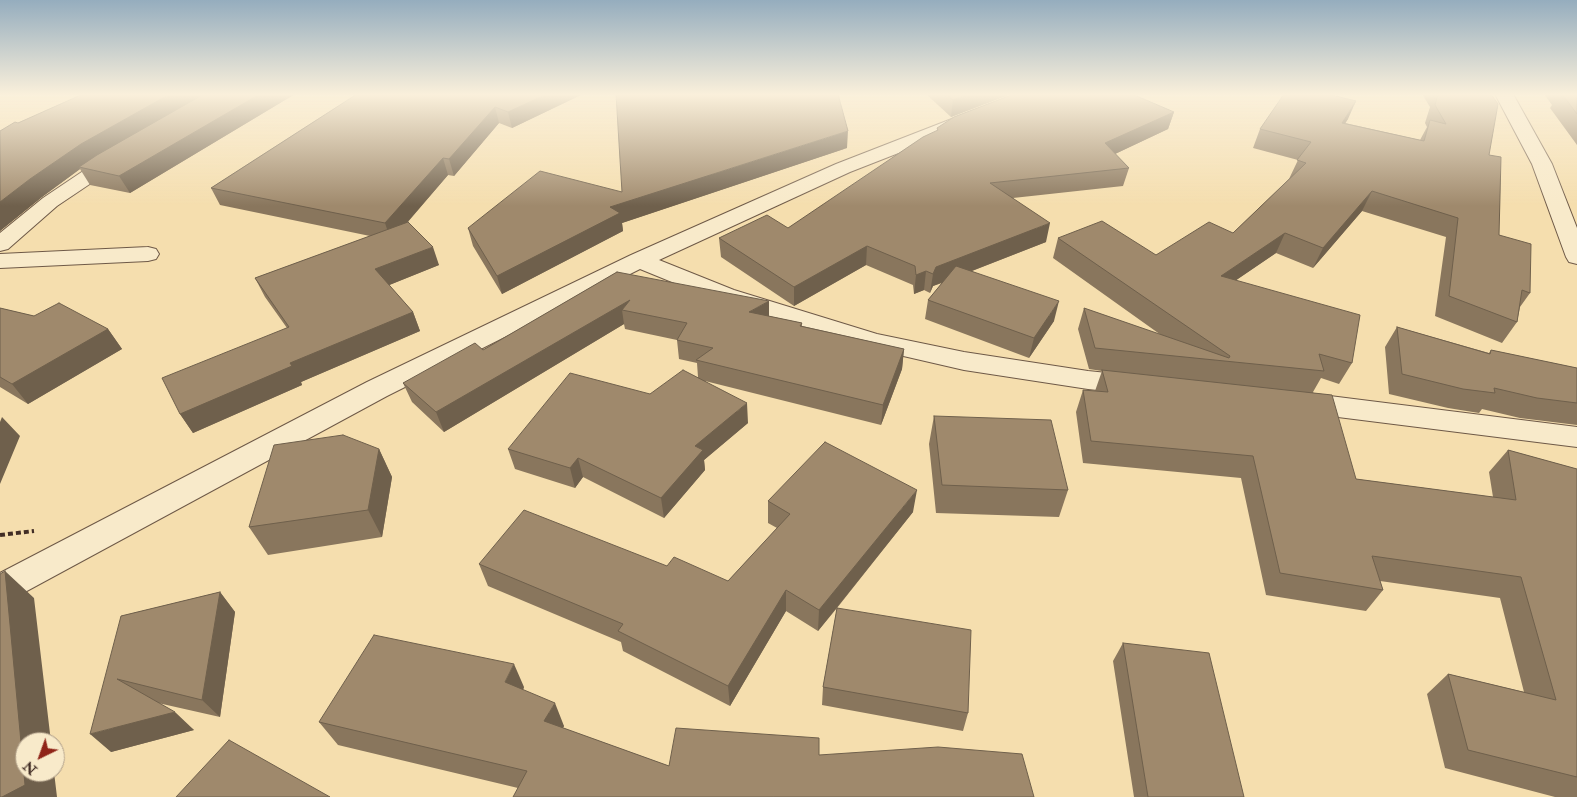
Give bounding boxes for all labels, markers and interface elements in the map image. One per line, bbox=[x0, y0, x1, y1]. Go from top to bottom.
north arrow bbox=[15, 732, 65, 782]
text: N bbox=[20, 757, 41, 778]

